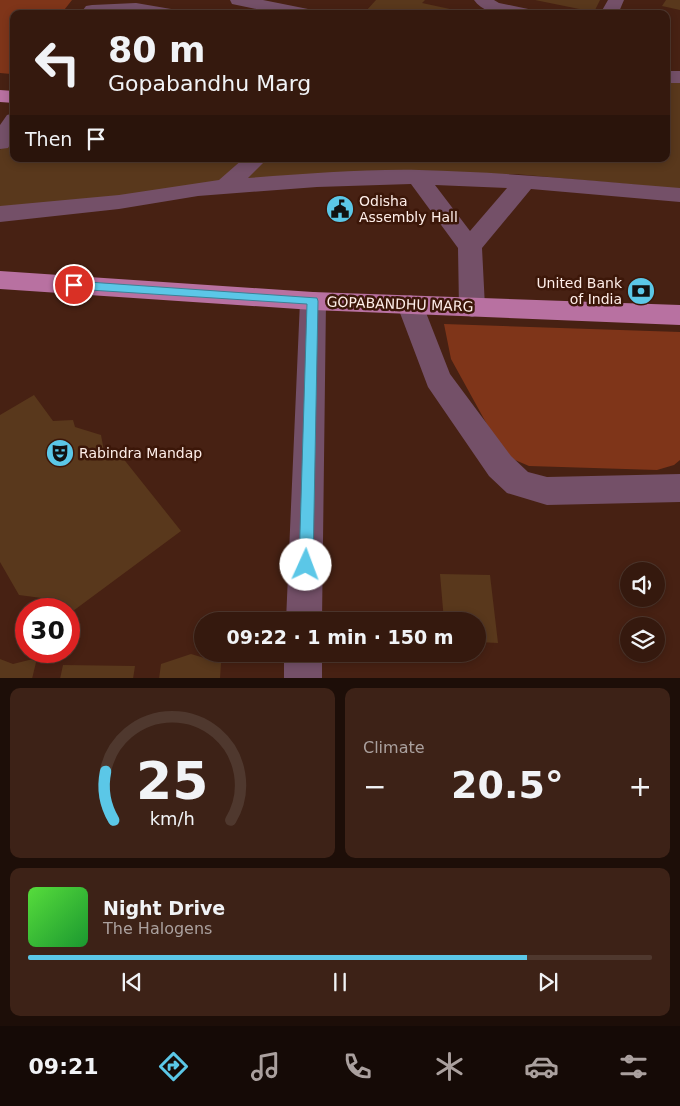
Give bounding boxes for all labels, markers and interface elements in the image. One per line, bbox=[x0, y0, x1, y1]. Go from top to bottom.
icon: left bbox=[25, 30, 90, 95]
text: 80 m bbox=[108, 30, 205, 70]
text: Gopabandhu Marg bbox=[108, 71, 311, 96]
icon: arrive bbox=[82, 125, 110, 153]
text: Then bbox=[25, 128, 72, 150]
place label: Odisha Assembly Hall bbox=[359, 193, 458, 225]
public building icon: Odisha Assembly Hall bbox=[325, 194, 355, 224]
pin bbox=[53, 264, 95, 306]
icon: arrive bbox=[60, 271, 88, 299]
place label: United Bank of India bbox=[536, 275, 623, 307]
bank icon: United Bank of India bbox=[626, 276, 656, 306]
street label: GOPABANDHU MARG bbox=[326, 293, 474, 315]
theatre icon: Rabindra Mandap bbox=[45, 438, 75, 468]
place label: Rabindra Mandap bbox=[79, 445, 202, 461]
position arrow bbox=[279, 538, 331, 590]
map controls bbox=[620, 562, 665, 662]
button: sound bbox=[620, 562, 665, 607]
speed limit sign: 30 bbox=[15, 598, 80, 663]
button: layers bbox=[620, 617, 665, 662]
text: 09:22 · 1 min · 150 m bbox=[226, 626, 454, 648]
text: Climate bbox=[363, 738, 425, 757]
text: 25 bbox=[136, 751, 209, 811]
text: 20.5° bbox=[451, 763, 564, 807]
text: − bbox=[363, 770, 386, 803]
text: + bbox=[629, 770, 652, 803]
text: km/h bbox=[150, 808, 195, 829]
text: Night Drive bbox=[103, 897, 225, 919]
text: The Halogens bbox=[103, 919, 212, 938]
icon: previous bbox=[118, 968, 146, 996]
icon: pause bbox=[326, 968, 354, 996]
icon: next bbox=[534, 968, 562, 996]
icon: directions bbox=[156, 1049, 191, 1084]
icon: music bbox=[248, 1049, 283, 1084]
icon: phone bbox=[340, 1049, 375, 1084]
icon: climate bbox=[432, 1049, 467, 1084]
icon: car bbox=[524, 1049, 559, 1084]
icon: filters bbox=[616, 1049, 651, 1084]
text: 09:21 bbox=[29, 1054, 99, 1079]

